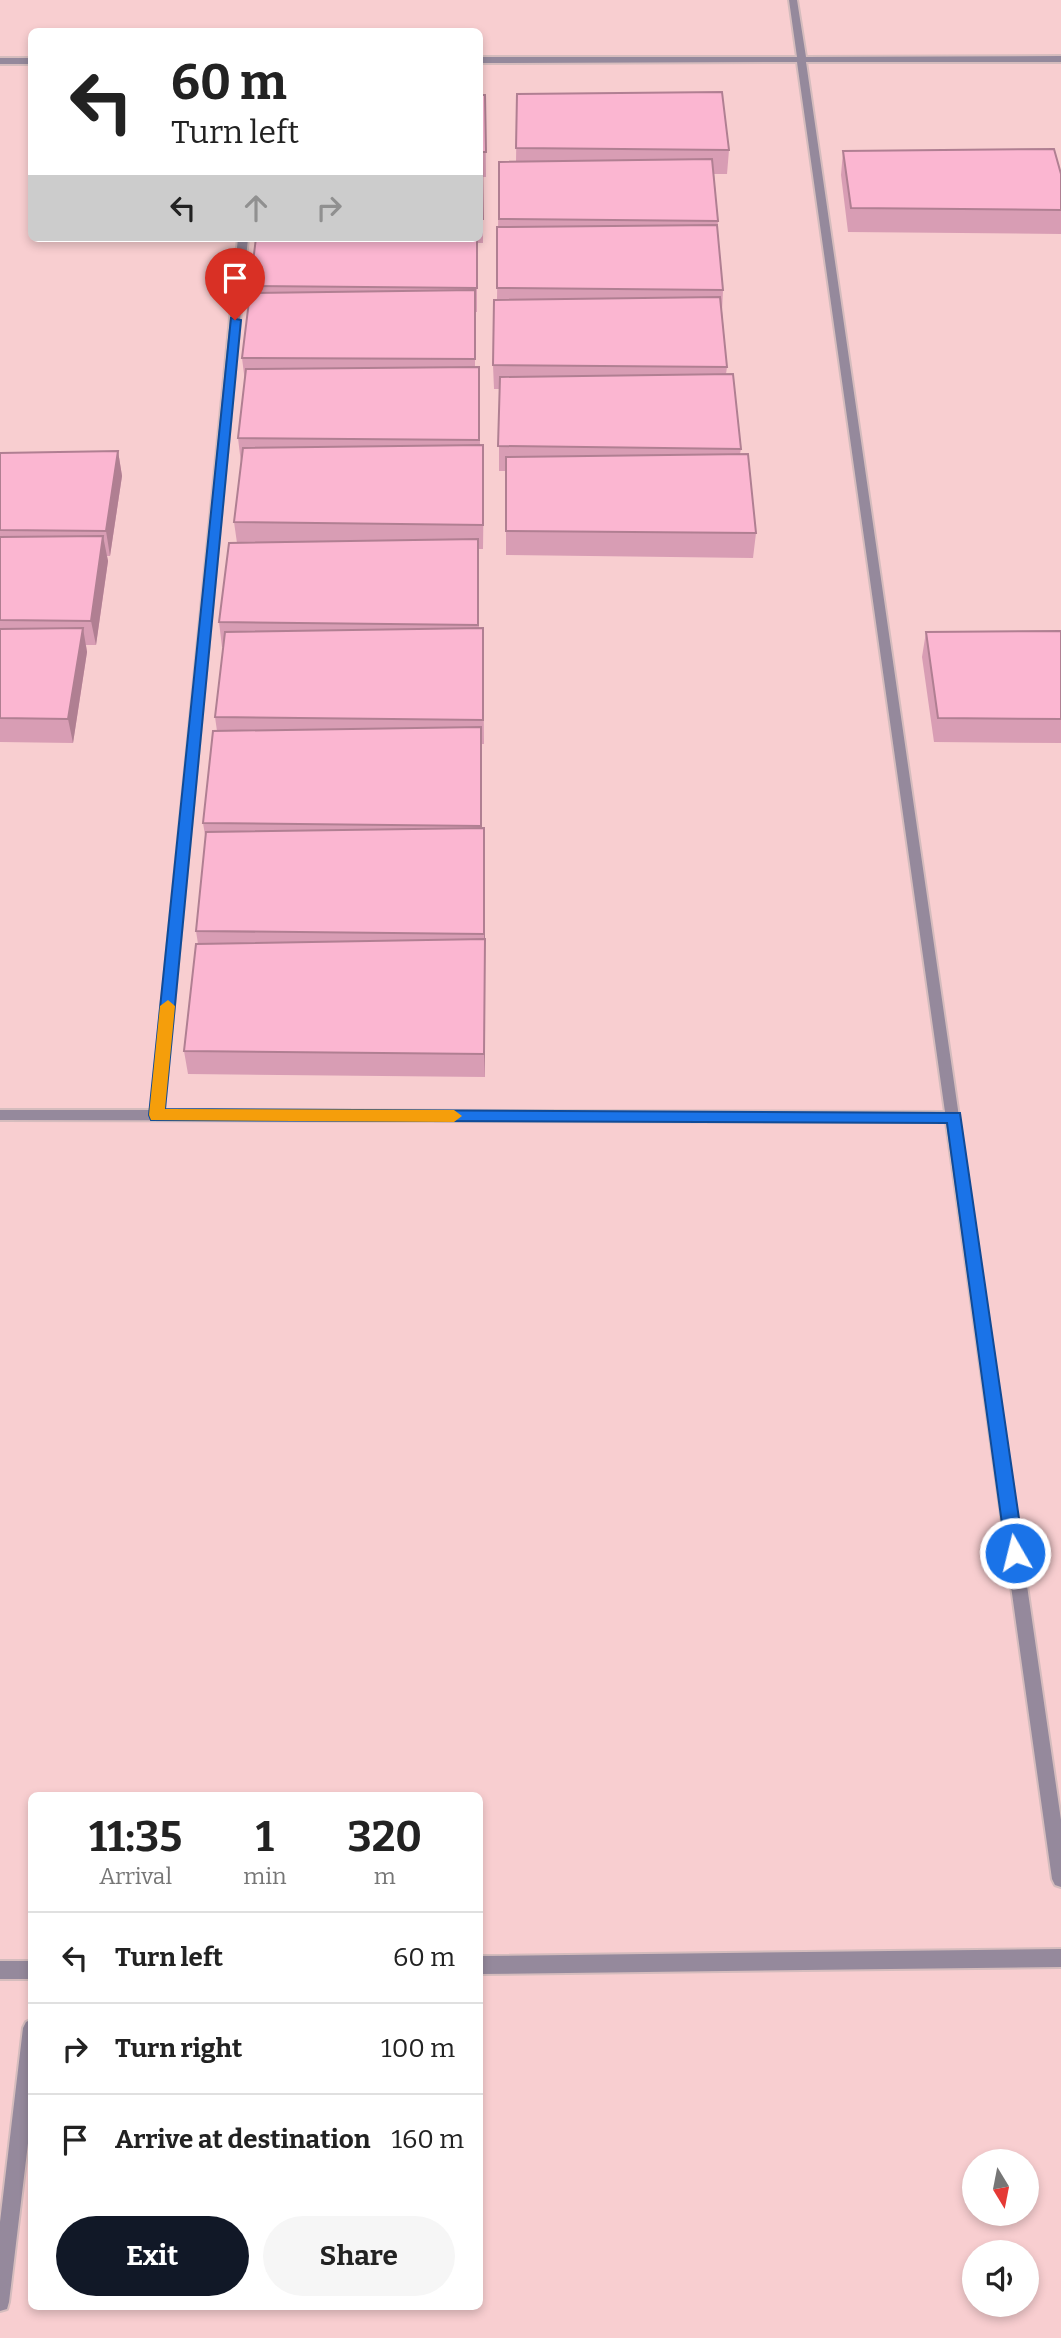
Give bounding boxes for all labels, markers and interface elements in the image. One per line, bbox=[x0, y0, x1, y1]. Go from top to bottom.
text: 60 m bbox=[171, 53, 287, 112]
icon: left bbox=[56, 56, 147, 147]
text: Turn left bbox=[171, 113, 299, 151]
icon: left bbox=[164, 189, 202, 227]
icon: ahead bbox=[237, 189, 275, 227]
icon: right bbox=[310, 189, 348, 227]
pin bbox=[205, 248, 265, 320]
icon: arrive bbox=[216, 259, 254, 297]
position arrow bbox=[978, 1516, 1052, 1590]
text: 11:35 bbox=[89, 1812, 182, 1862]
text: 1 bbox=[256, 1812, 274, 1862]
text: 320 bbox=[348, 1812, 422, 1862]
text: Arrival bbox=[99, 1862, 172, 1890]
text: min bbox=[243, 1862, 287, 1890]
text: m bbox=[374, 1862, 396, 1890]
icon: left bbox=[56, 1939, 94, 1977]
text: Turn left bbox=[115, 1942, 223, 1973]
text: 60 m bbox=[393, 1942, 455, 1973]
icon: right bbox=[56, 2030, 94, 2068]
text: Turn right bbox=[115, 2033, 242, 2064]
text: 100 m bbox=[381, 2033, 455, 2064]
icon: arrive bbox=[56, 2121, 94, 2159]
text: Arrive at destination bbox=[115, 2124, 370, 2155]
text: 160 m bbox=[391, 2124, 464, 2155]
north arrow bbox=[962, 2149, 1040, 2226]
map controls bbox=[962, 2149, 1039, 2317]
button: Exit bbox=[56, 2216, 249, 2296]
button: Share bbox=[263, 2216, 455, 2296]
button: sound bbox=[962, 2240, 1039, 2317]

